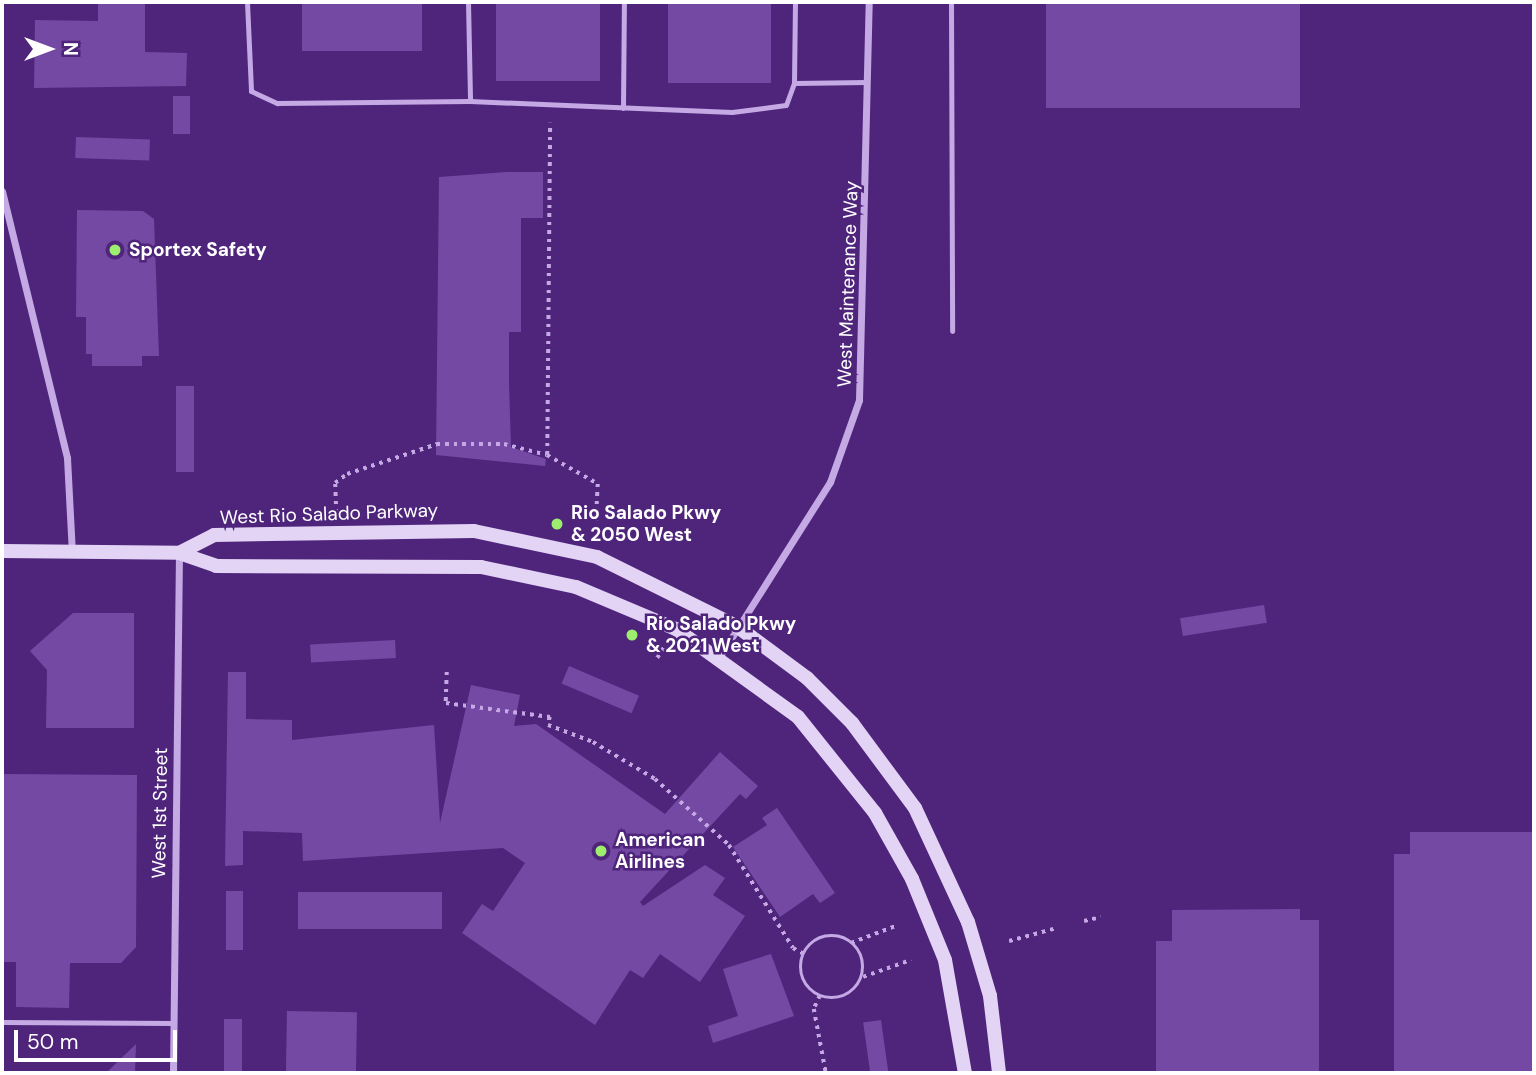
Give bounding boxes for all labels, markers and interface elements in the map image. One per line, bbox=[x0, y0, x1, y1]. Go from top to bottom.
north arrow bbox=[14, 14, 84, 84]
text: N bbox=[58, 42, 83, 56]
street label: West Maintenance Way bbox=[833, 180, 863, 388]
place label: Sportex Safety bbox=[129, 239, 267, 261]
marker: Sportex Safety bbox=[107, 242, 123, 258]
street label: West Rio Salado Parkway bbox=[219, 499, 439, 529]
place label: Rio Salado Pkwy & 2050 West bbox=[571, 502, 721, 546]
marker: Rio Salado Pkwy & 2050 West bbox=[549, 516, 565, 532]
place label: Rio Salado Pkwy & 2021 West bbox=[646, 613, 796, 657]
marker: Rio Salado Pkwy & 2021 West bbox=[624, 627, 640, 643]
street label: West 1st Street bbox=[147, 747, 173, 879]
place label: American Airlines bbox=[615, 829, 705, 873]
marker: American Airlines bbox=[593, 843, 609, 859]
scale bar bbox=[18, 1016, 180, 1060]
text: 50 m bbox=[27, 1028, 78, 1056]

